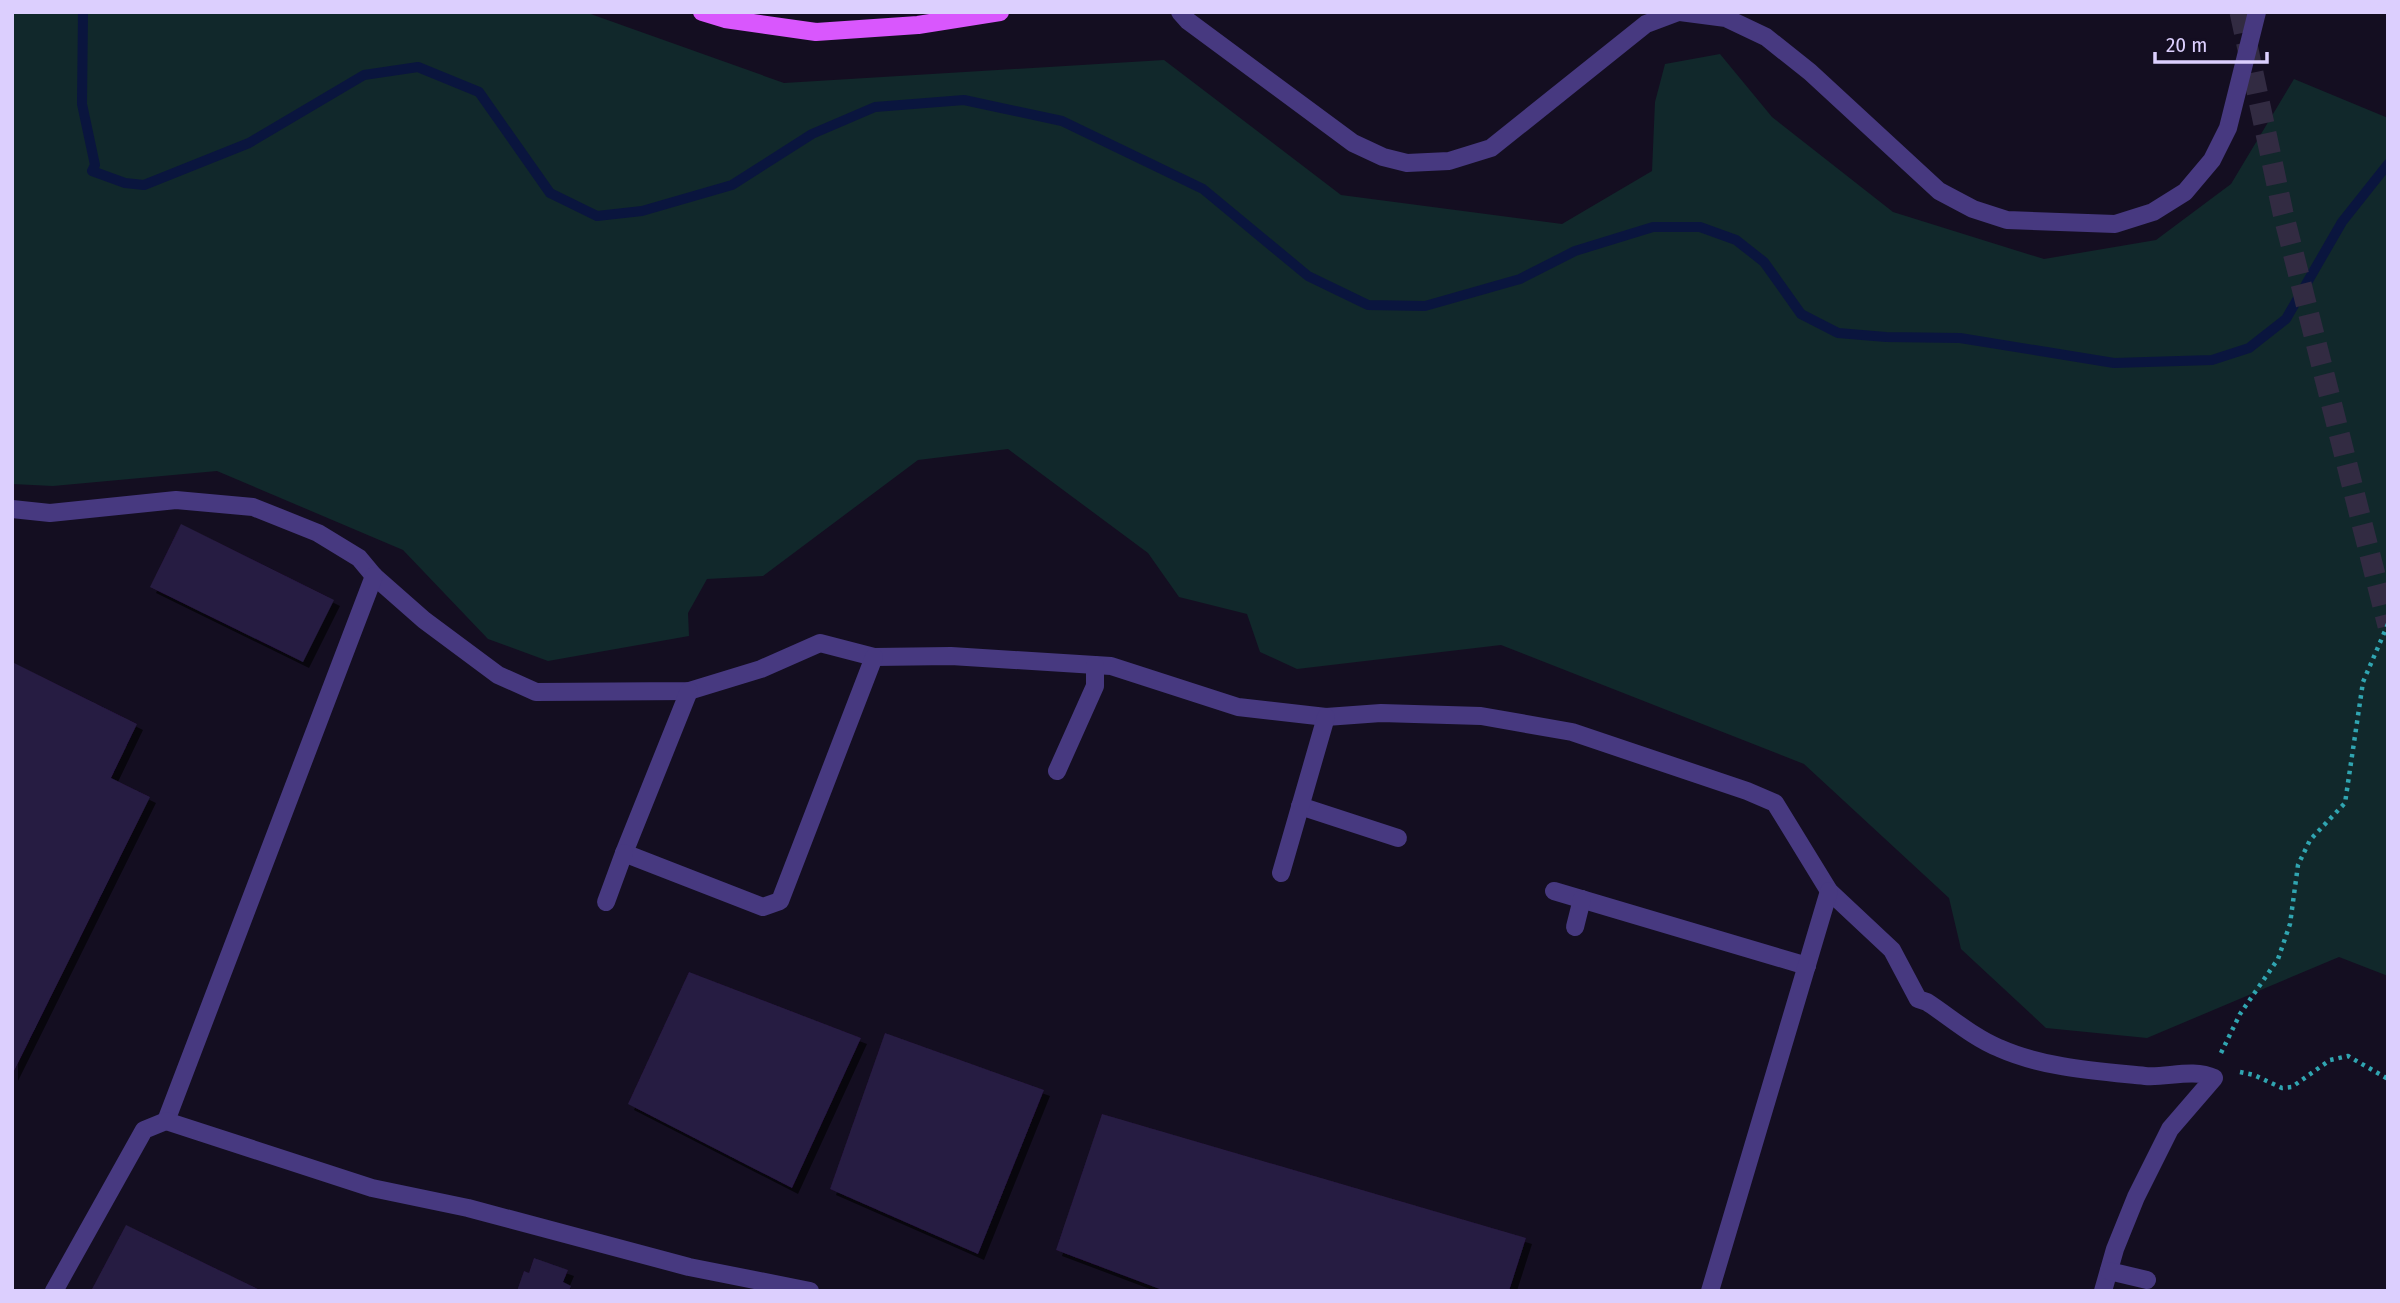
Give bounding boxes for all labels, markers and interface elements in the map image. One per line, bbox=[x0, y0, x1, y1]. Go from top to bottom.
scale bar bbox=[2155, 21, 2267, 65]
text: 20 m bbox=[2166, 32, 2207, 58]

